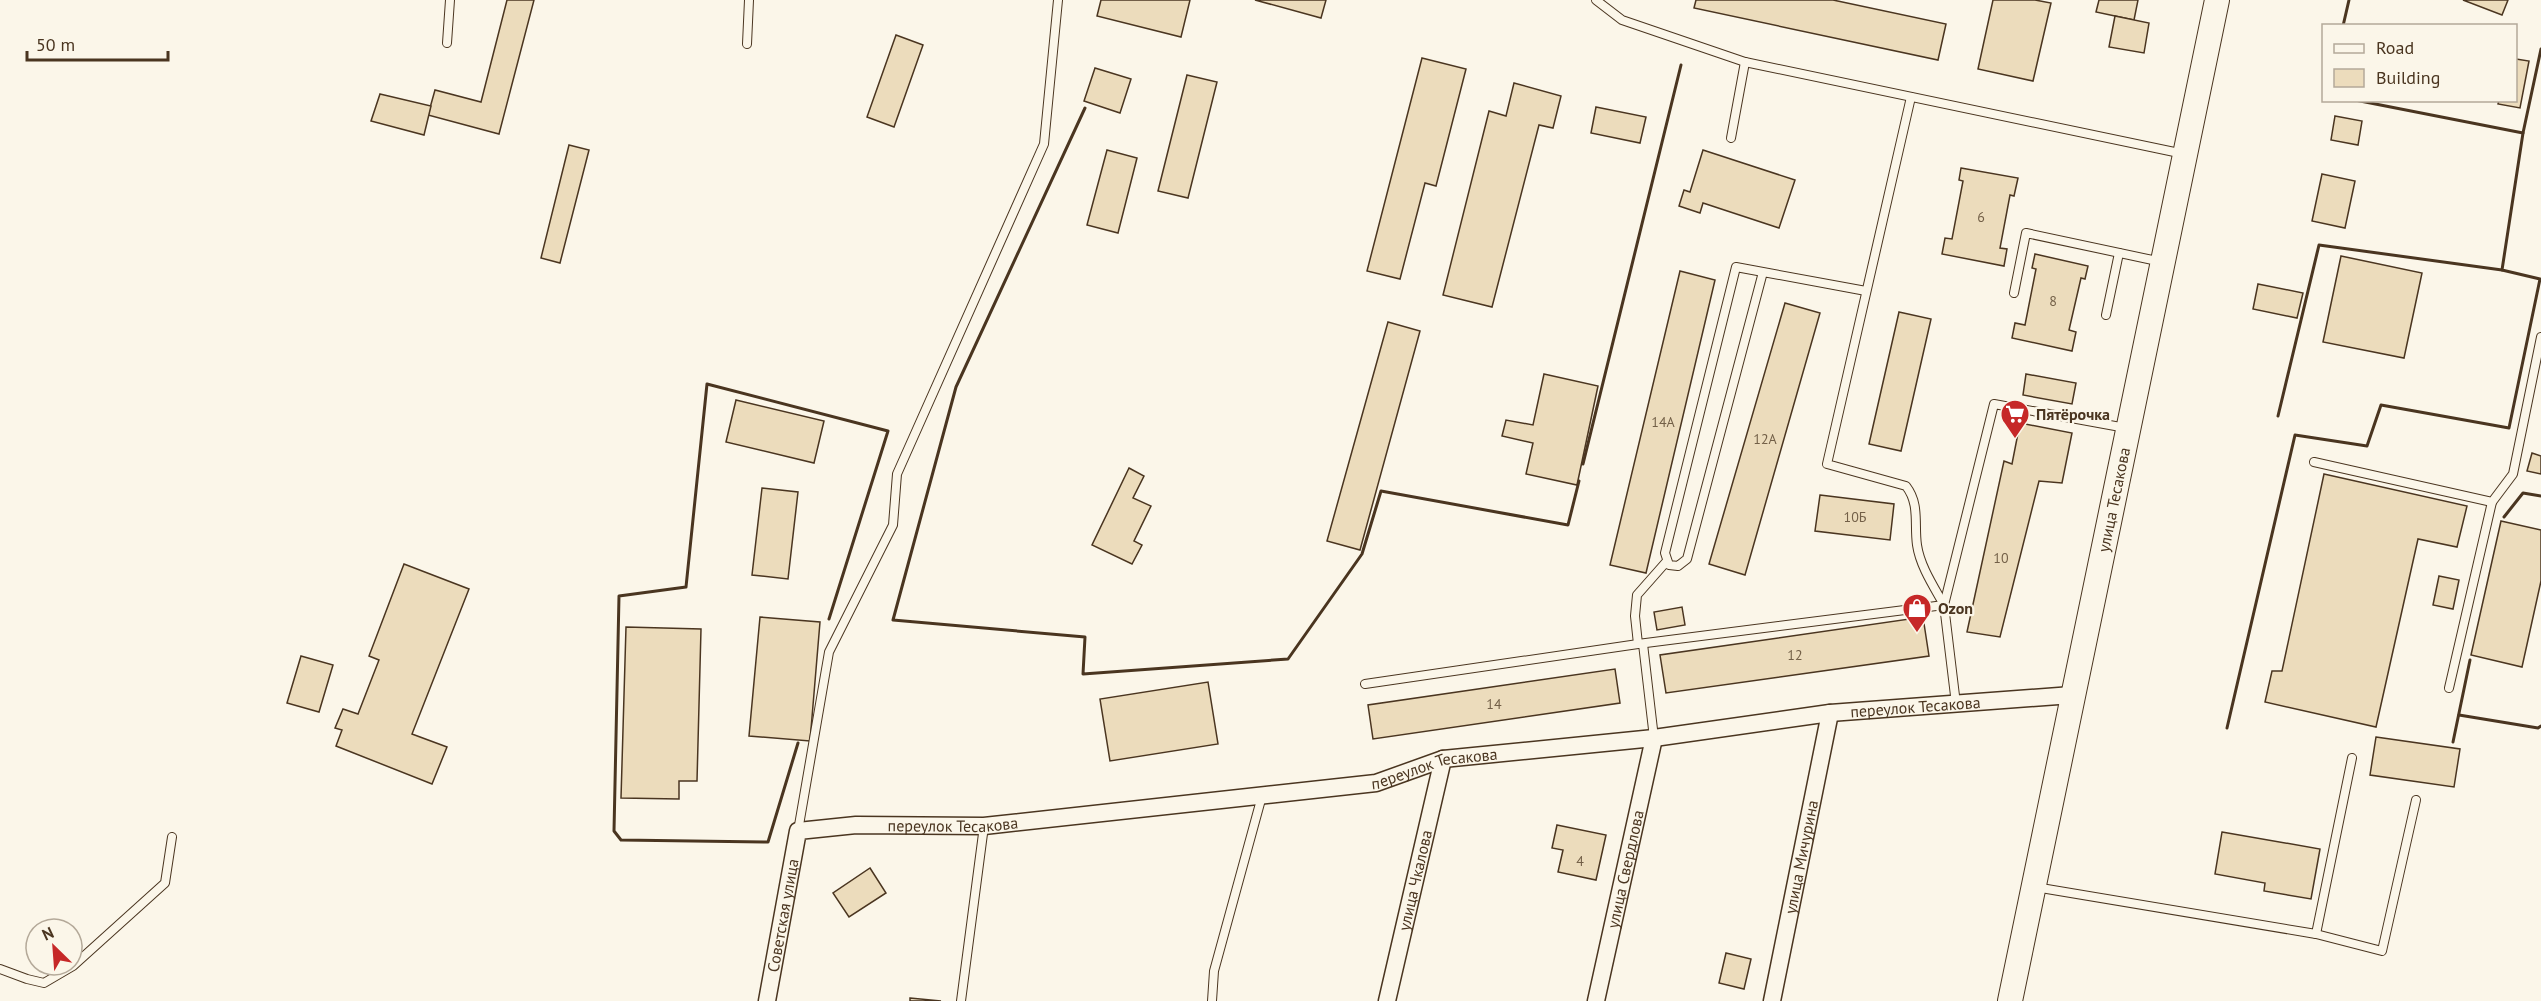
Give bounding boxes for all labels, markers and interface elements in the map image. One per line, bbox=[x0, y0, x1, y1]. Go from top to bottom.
scale bar bbox=[27, 24, 168, 62]
legend bbox=[2322, 24, 2517, 102]
text: 50 m bbox=[36, 33, 75, 56]
text: Road bbox=[2376, 36, 2414, 59]
text: Building bbox=[2376, 66, 2440, 89]
house number: 6 bbox=[1977, 208, 1985, 226]
house number: 8 bbox=[2049, 292, 2057, 310]
supermarket icon: Пятёрочка bbox=[1999, 398, 2031, 440]
place label: Пятёрочка bbox=[2036, 404, 2110, 424]
house number: 14А bbox=[1651, 413, 1676, 431]
house number: 12А bbox=[1753, 430, 1778, 448]
street label: улица Тесакова bbox=[2093, 445, 2134, 554]
house number: 10Б bbox=[1844, 508, 1867, 526]
house number: 10 bbox=[1993, 549, 2009, 567]
shop icon: Ozon bbox=[1901, 592, 1933, 634]
place label: Ozon bbox=[1938, 598, 1973, 618]
house number: 12 bbox=[1787, 646, 1803, 664]
street label: переулок Тесакова bbox=[1850, 692, 1981, 721]
house number: 14 bbox=[1486, 695, 1502, 713]
street label: переулок Тесакова bbox=[1370, 744, 1498, 793]
street label: улица Мичурина bbox=[1780, 798, 1822, 916]
street label: улица Свердлова bbox=[1602, 808, 1648, 930]
street label: переулок Тесакова bbox=[888, 812, 1019, 836]
street label: улица Чкалова bbox=[1394, 828, 1436, 933]
house number: 4 bbox=[1576, 852, 1584, 870]
street label: Советская улица bbox=[762, 857, 803, 974]
north arrow bbox=[24, 917, 84, 977]
text: N bbox=[39, 922, 57, 945]

